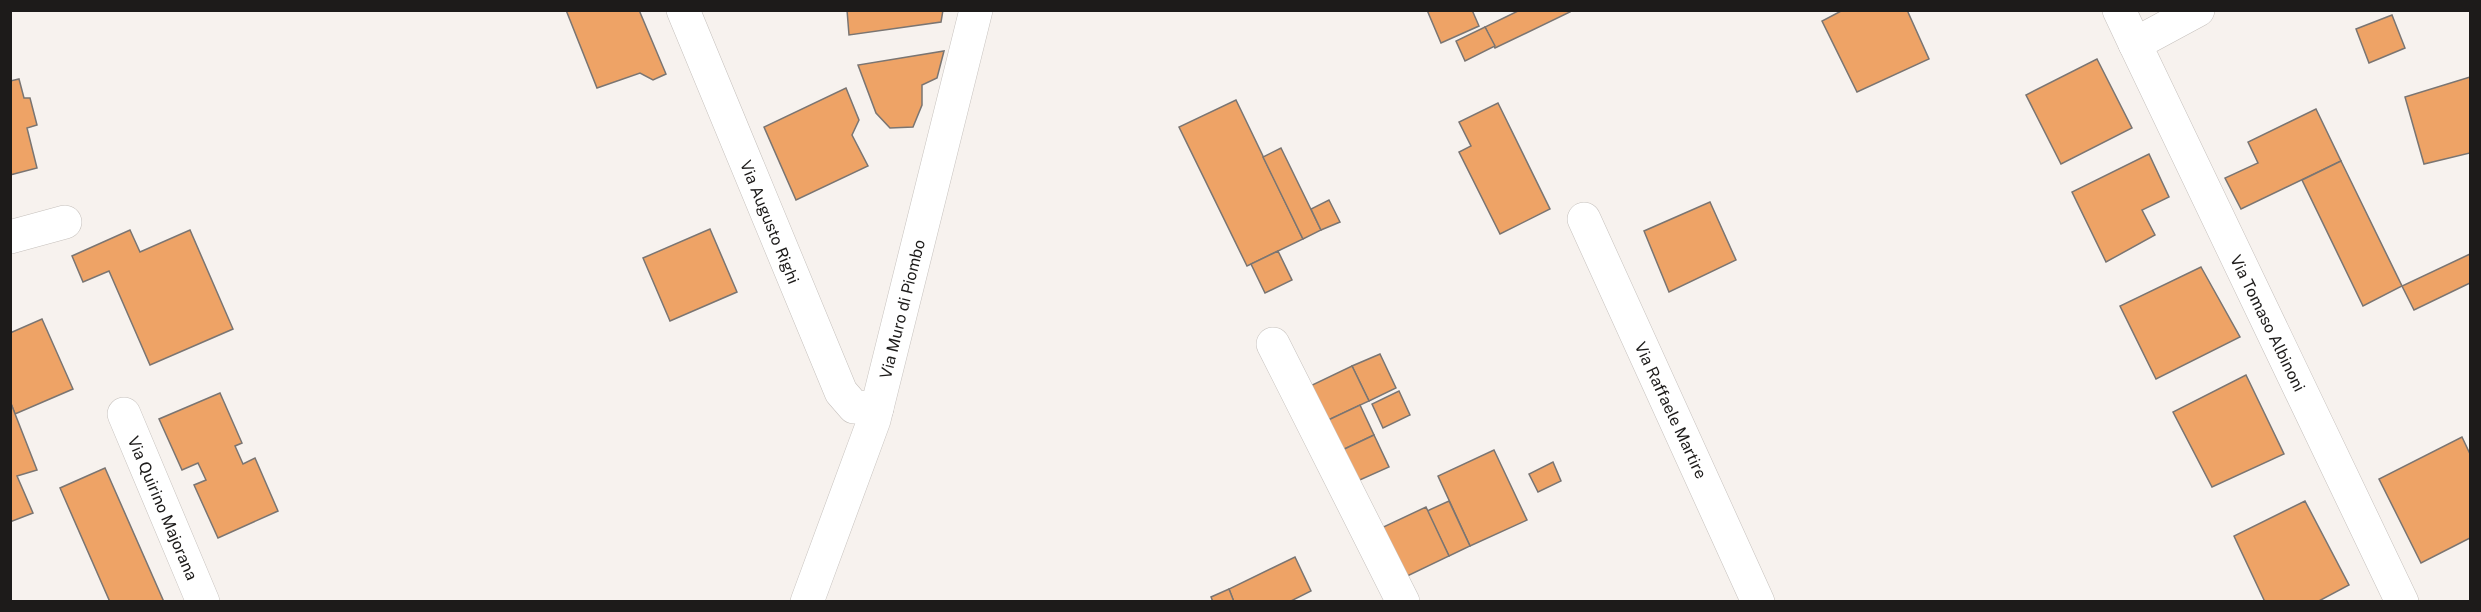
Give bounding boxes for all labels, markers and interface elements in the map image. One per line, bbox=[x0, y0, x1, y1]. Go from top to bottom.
street label: Via Augusto Righi bbox=[736, 158, 803, 287]
street label: Via Muro di Piombo bbox=[876, 237, 929, 381]
street label: Via Tomaso Albinoni bbox=[2226, 252, 2309, 395]
street label: Via Raffaele Martire bbox=[1631, 339, 1711, 482]
street label: Via Quirino Majorana bbox=[124, 433, 201, 583]

